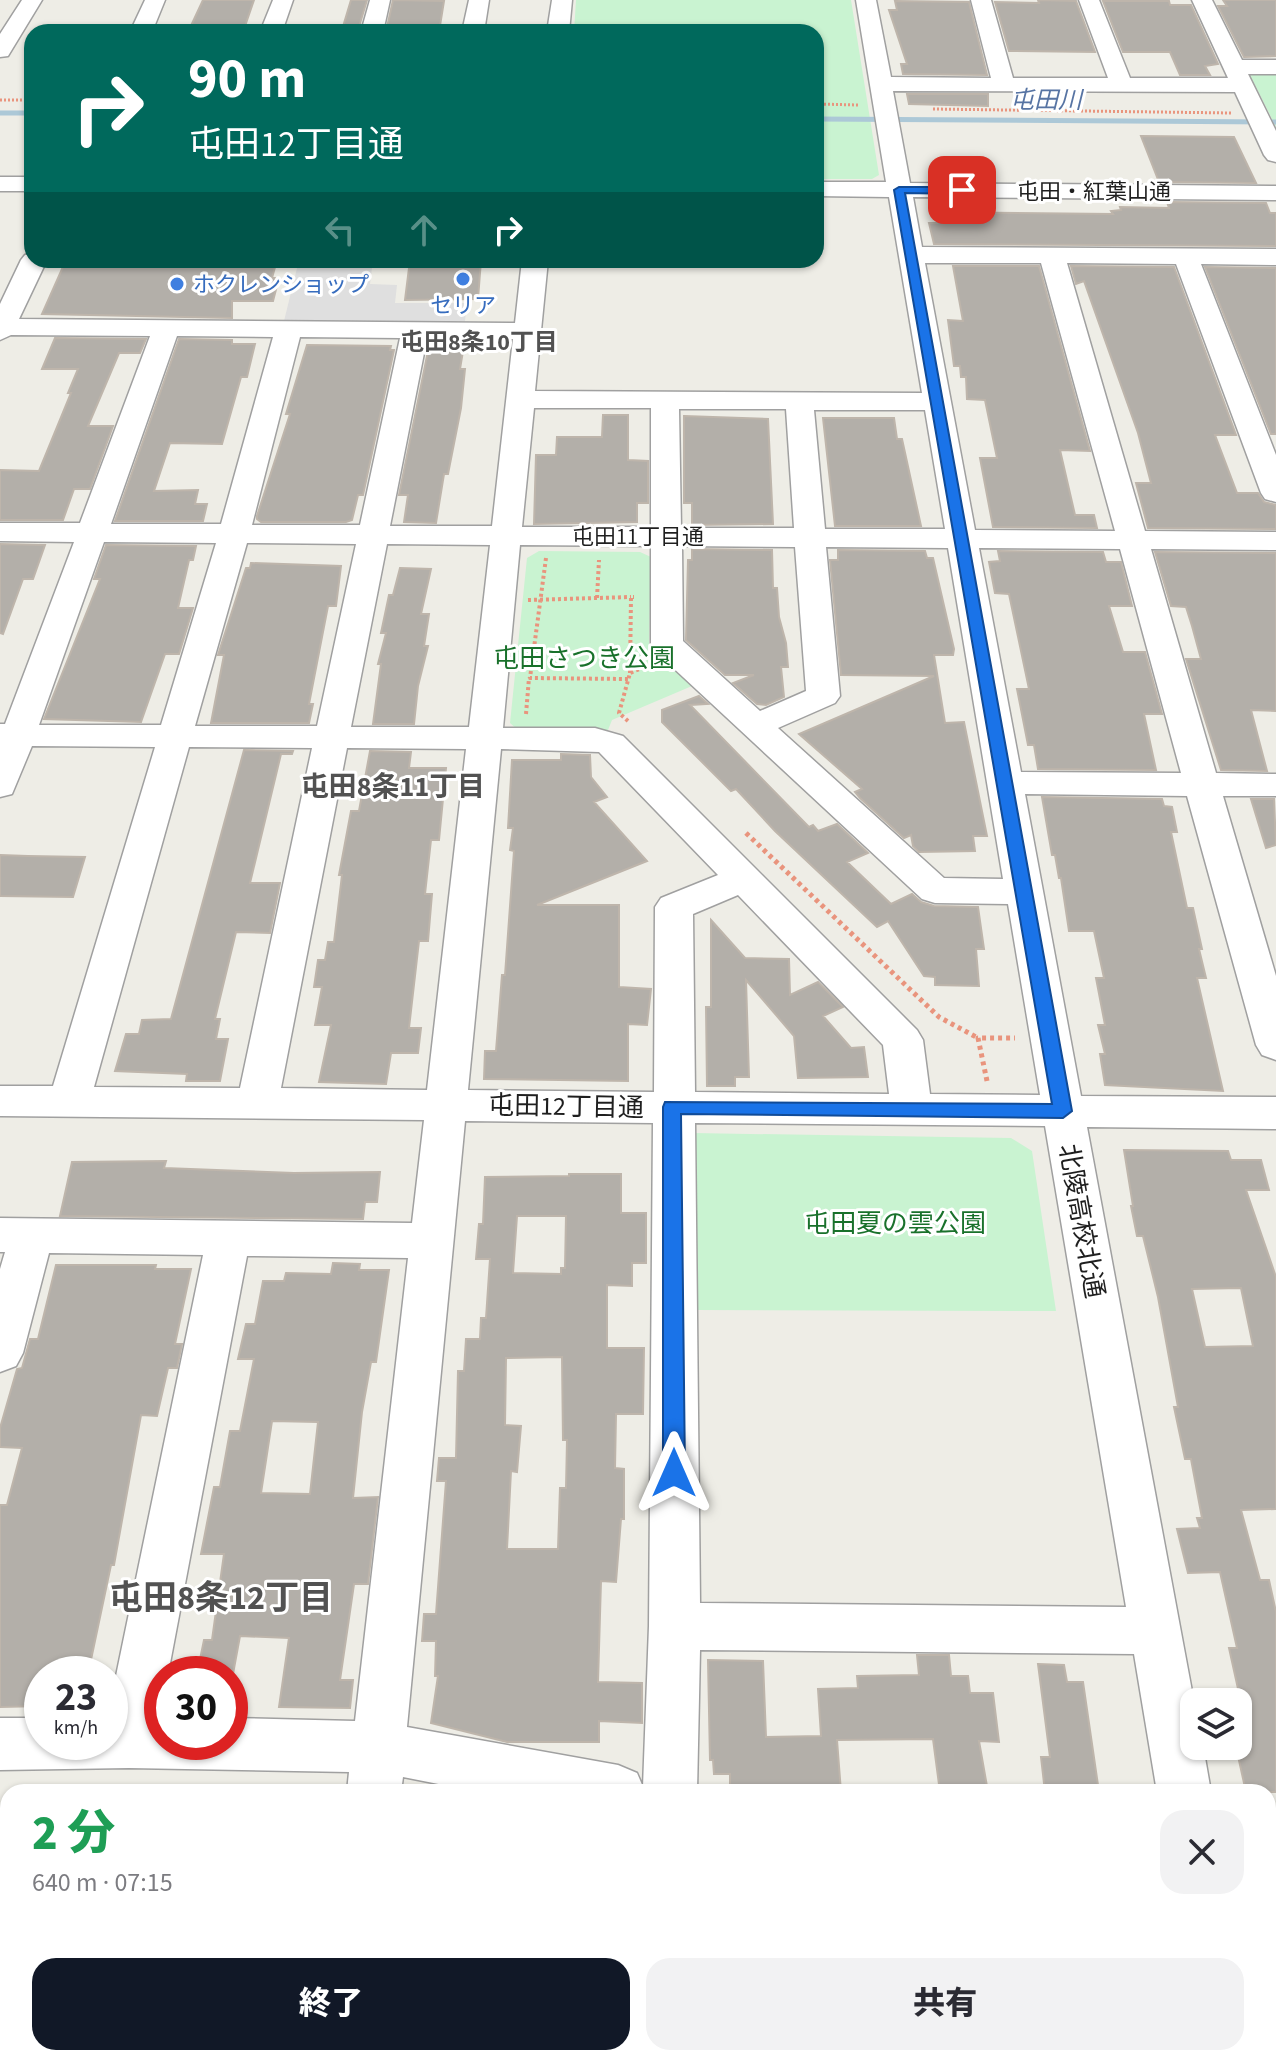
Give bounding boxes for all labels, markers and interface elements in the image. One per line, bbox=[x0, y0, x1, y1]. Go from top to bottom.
text: 90 m bbox=[188, 40, 306, 119]
icon: right bbox=[56, 56, 160, 160]
water label: 屯田川 bbox=[1010, 83, 1085, 118]
text: 屯田12丁目通 bbox=[188, 119, 404, 170]
pin bbox=[928, 156, 996, 224]
icon: arrive bbox=[940, 168, 984, 212]
street label: 屯田・紅葉山通 bbox=[1017, 176, 1171, 208]
icon: left bbox=[318, 208, 362, 252]
icon: ahead bbox=[402, 208, 446, 252]
icon: right bbox=[486, 208, 530, 252]
place label: ホクレンショップ bbox=[193, 269, 369, 301]
marker: セリア bbox=[454, 270, 472, 288]
marker: ホクレンショップ bbox=[168, 275, 186, 293]
place label: セリア bbox=[430, 290, 496, 322]
district label: 屯田8条10丁目 bbox=[400, 325, 558, 360]
street label: 屯田11丁目通 bbox=[572, 521, 704, 553]
park label: 屯田さつき公園 bbox=[493, 640, 675, 677]
district label: 屯田8条11丁目 bbox=[301, 767, 485, 807]
street label: 屯田12丁目通 bbox=[488, 1087, 644, 1126]
street label: 北陵高校北通 bbox=[1050, 1141, 1113, 1301]
park label: 屯田夏の雲公園 bbox=[804, 1205, 986, 1242]
position arrow bbox=[632, 1431, 716, 1515]
district label: 屯田8条12丁目 bbox=[109, 1574, 333, 1623]
speed limit sign: 30 bbox=[144, 1656, 248, 1760]
text: 23 bbox=[55, 1669, 97, 1726]
map controls bbox=[1180, 1688, 1252, 1760]
button: layers bbox=[1180, 1688, 1252, 1760]
text: km/h bbox=[54, 1714, 98, 1742]
text: 2 分 bbox=[32, 1800, 115, 1868]
button: close bbox=[1160, 1810, 1244, 1894]
text: 640 m · 07:15 bbox=[32, 1864, 173, 1901]
button: 終了 bbox=[32, 1958, 630, 2050]
button: 共有 bbox=[646, 1958, 1244, 2050]

